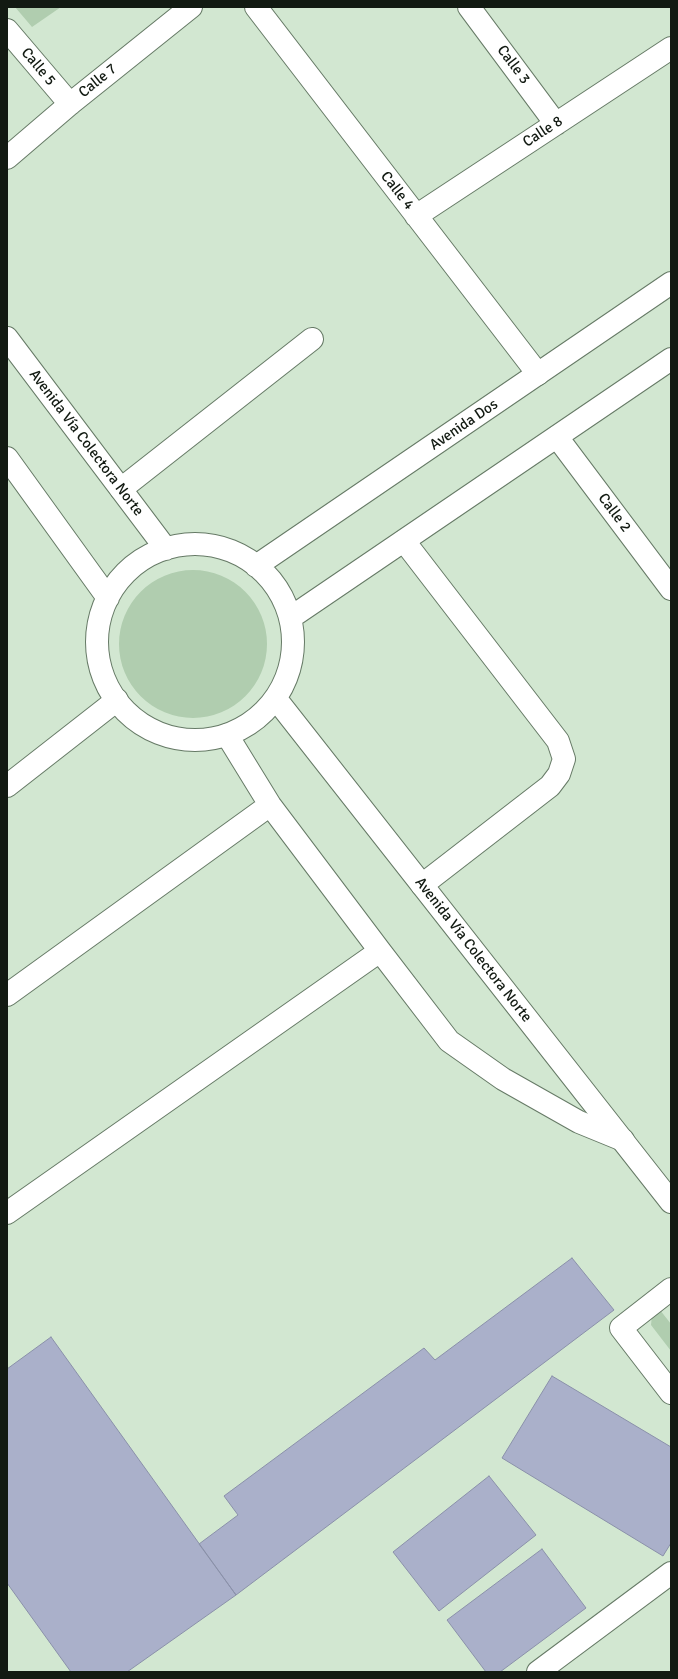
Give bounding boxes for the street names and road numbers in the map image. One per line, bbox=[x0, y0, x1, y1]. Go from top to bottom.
street label: Calle 3 bbox=[493, 42, 533, 88]
street label: Calle 5 bbox=[17, 44, 59, 90]
street label: Calle 7 bbox=[75, 60, 121, 102]
street label: Calle 8 bbox=[520, 112, 566, 152]
street label: Calle 4 bbox=[376, 168, 418, 214]
street label: Avenida Vía Colectora Norte bbox=[25, 366, 147, 520]
street label: Avenida Dos bbox=[427, 396, 501, 454]
street label: Calle 2 bbox=[594, 490, 634, 536]
street label: Avenida Vía Colectora Norte bbox=[411, 874, 535, 1026]

